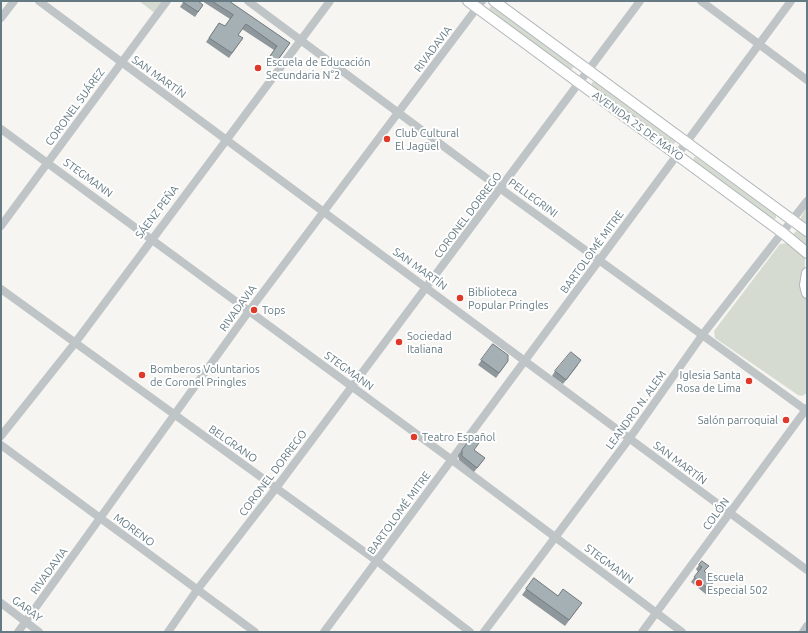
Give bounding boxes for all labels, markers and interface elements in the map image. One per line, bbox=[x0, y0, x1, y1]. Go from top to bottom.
street label: RIVADAVIA bbox=[411, 23, 455, 75]
street label: SAN MARTÍN bbox=[129, 53, 189, 101]
place label: Escuela de Educación Secundaria N°2 bbox=[266, 55, 371, 81]
marker: Escuela de Educación Secundaria N°2 bbox=[253, 63, 263, 73]
street label: CORONEL SUÁREZ bbox=[43, 66, 107, 148]
street label: AVENIDA 25 DE MAYO bbox=[590, 88, 686, 164]
place label: Club Cultural El Jagüel bbox=[395, 126, 459, 152]
marker: Club Cultural El Jagüel bbox=[382, 134, 392, 144]
street label: STEGMANN bbox=[61, 156, 115, 200]
street label: CORONEL DORREGO bbox=[431, 169, 505, 261]
street label: PELLEGRINI bbox=[506, 176, 560, 220]
street label: SÁENZ PEÑA bbox=[133, 183, 181, 241]
street label: BARTOLOMÉ MITRE bbox=[558, 208, 626, 296]
street label: SAN MARTÍN bbox=[390, 245, 450, 293]
street label: RIVADAVIA bbox=[217, 282, 259, 334]
place label: Biblioteca Popular Pringles bbox=[468, 285, 549, 311]
marker: Biblioteca Popular Pringles bbox=[455, 293, 465, 303]
place label: Tops bbox=[262, 303, 285, 317]
marker: Tops bbox=[249, 305, 259, 315]
place label: Sociedad Italiana bbox=[407, 329, 452, 355]
marker: Sociedad Italiana bbox=[394, 337, 404, 347]
street label: STEGMANN bbox=[322, 349, 376, 393]
place label: Bomberos Voluntarios de Coronel Pringles bbox=[150, 362, 260, 388]
street label: LEANDRO N. ALEM bbox=[603, 368, 669, 452]
place label: Iglesia Santa Rosa de Lima bbox=[676, 368, 741, 394]
marker: Bomberos Voluntarios de Coronel Pringles bbox=[137, 370, 147, 380]
marker: Iglesia Santa Rosa de Lima bbox=[744, 376, 754, 386]
place label: Salón parroquial bbox=[698, 413, 778, 427]
marker: Salón parroquial bbox=[781, 415, 791, 425]
street label: BELGRANO bbox=[206, 422, 260, 466]
street label: CORONEL DORREGO bbox=[236, 427, 310, 519]
place label: Teatro Español bbox=[422, 430, 495, 444]
marker: Teatro Español bbox=[409, 432, 419, 442]
street label: SAN MARTÍN bbox=[651, 439, 709, 487]
street label: BARTOLOMÉ MITRE bbox=[365, 469, 433, 557]
street label: COLÓN bbox=[700, 495, 732, 533]
street label: MORENO bbox=[111, 511, 157, 549]
street label: STEGMANN bbox=[582, 541, 636, 587]
street label: RIVADAVIA bbox=[28, 545, 70, 597]
place label: Escuela Especial 502 bbox=[707, 570, 768, 596]
marker: Escuela Especial 502 bbox=[694, 578, 704, 588]
street label: GARAY bbox=[9, 593, 45, 625]

